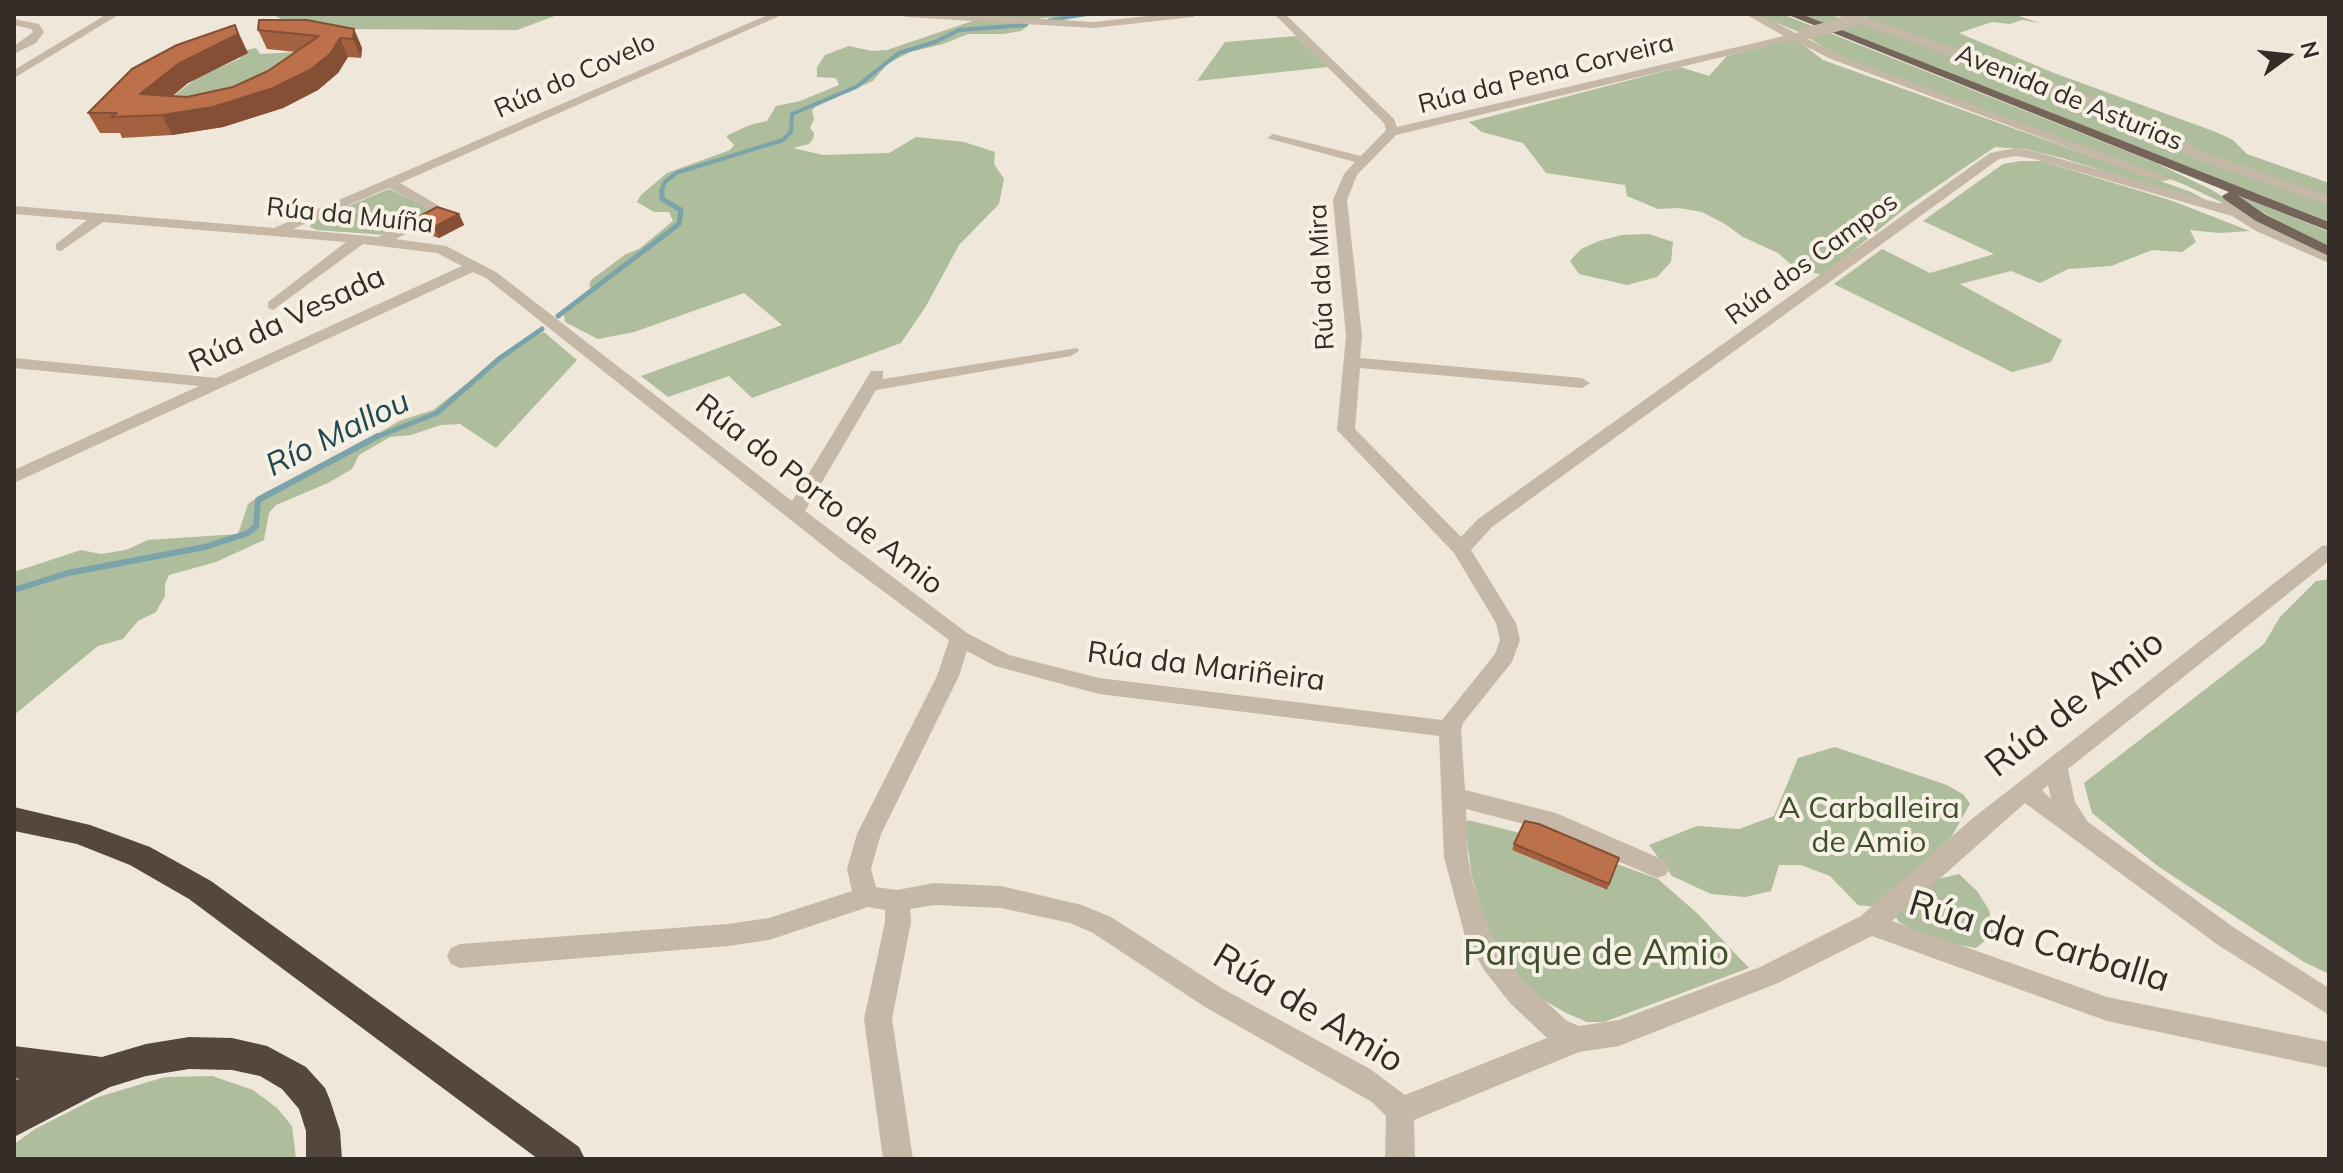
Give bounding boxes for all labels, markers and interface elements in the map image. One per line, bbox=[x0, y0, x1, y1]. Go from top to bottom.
north arrow bbox=[2247, 16, 2327, 96]
street label: Rúa do Covelo bbox=[490, 27, 660, 125]
street label: Rúa da Pena Corveira bbox=[1415, 27, 1677, 121]
street label: Avenida de Asturias bbox=[1951, 38, 2187, 158]
text: N bbox=[2295, 38, 2326, 61]
street label: Rúa dos Campos bbox=[1720, 186, 1904, 332]
street label: Rúa da Muíña bbox=[265, 192, 435, 240]
street label: Rúa da Mira bbox=[1303, 203, 1341, 351]
street label: Rúa da Vesada bbox=[183, 259, 391, 381]
water label: Río Mallou bbox=[260, 383, 416, 485]
street label: Rúa do Porto de Amio bbox=[688, 387, 950, 603]
street label: Rúa de Amio bbox=[1977, 621, 2173, 787]
street label: Rúa da Mariñeira bbox=[1085, 635, 1327, 699]
park label: A Carballeira de Amio bbox=[1778, 791, 1960, 862]
street label: Rúa da Carballa bbox=[1904, 882, 2174, 1002]
park label: Parque de Amio bbox=[1463, 932, 1729, 976]
street label: Rúa de Amio bbox=[1205, 935, 1411, 1083]

